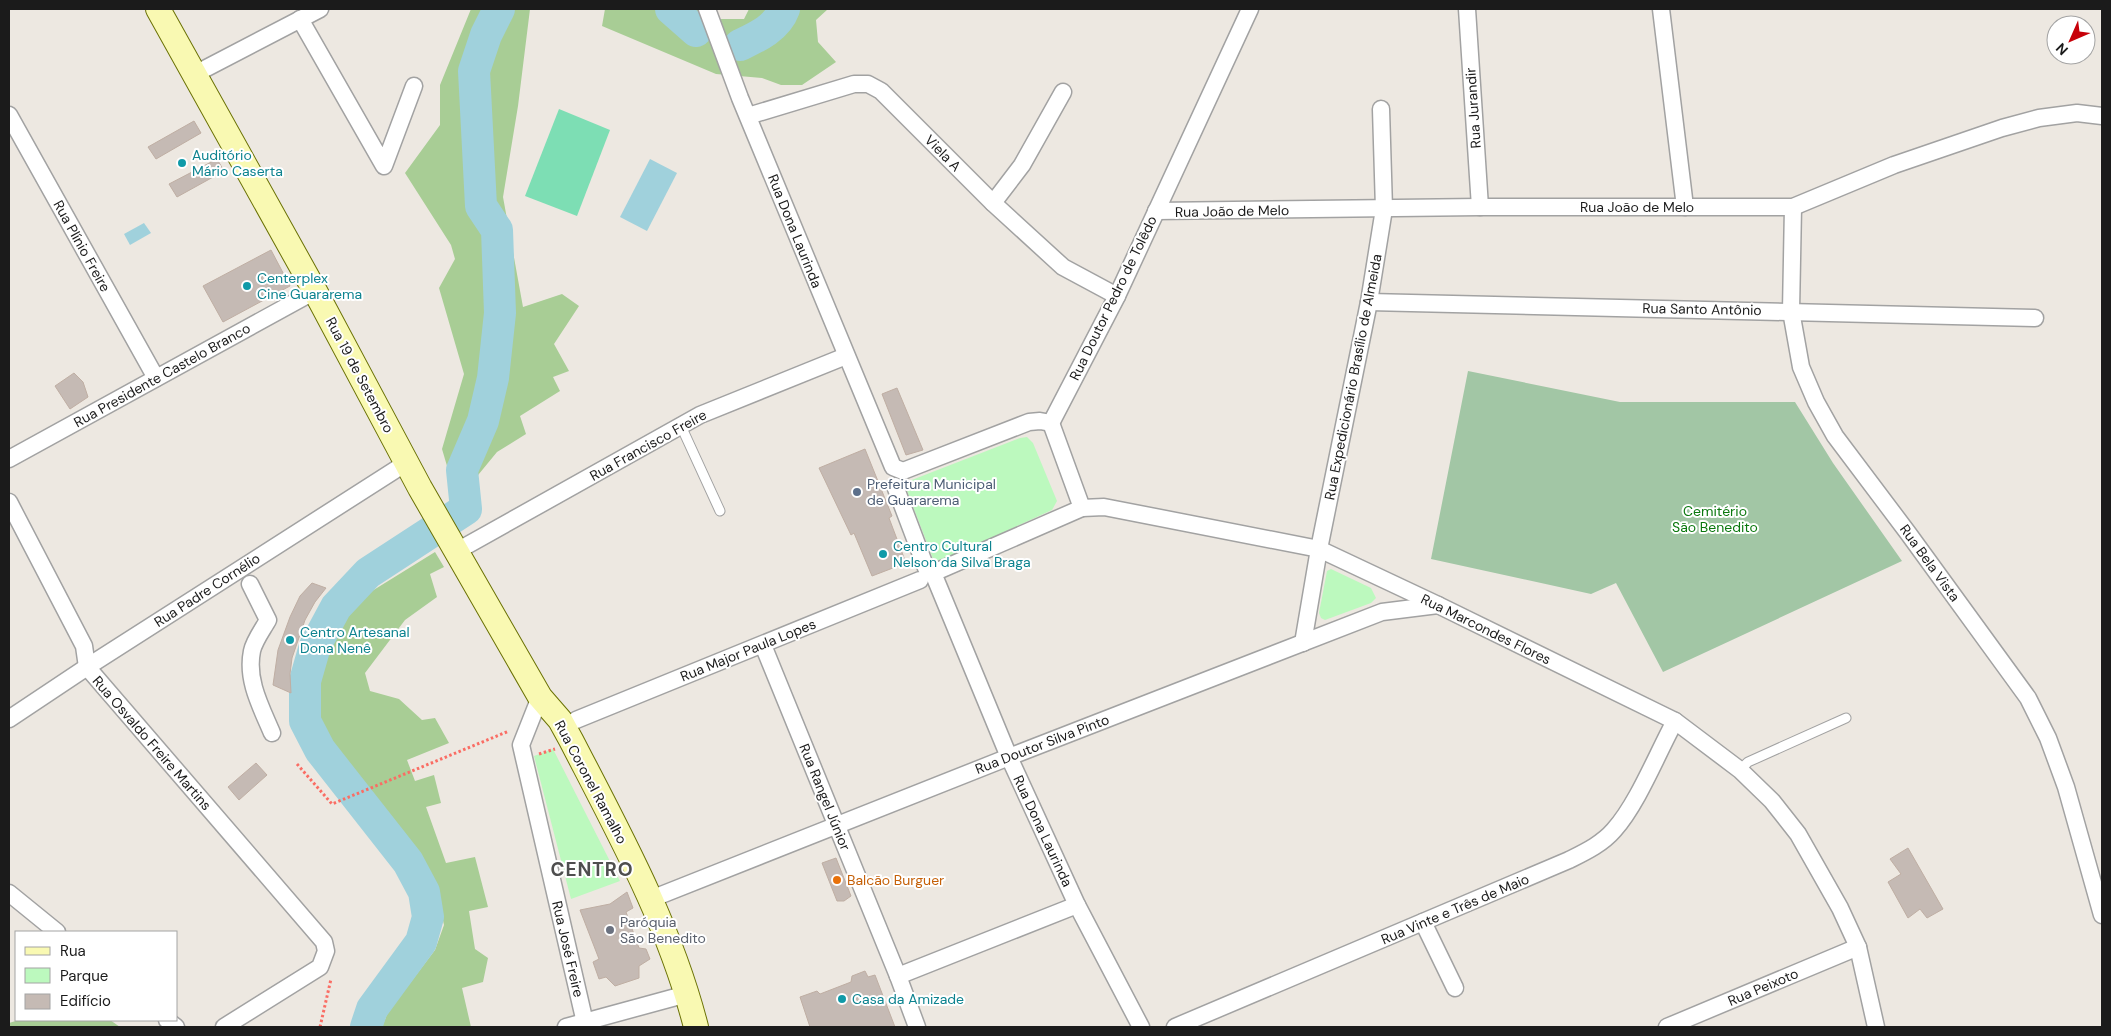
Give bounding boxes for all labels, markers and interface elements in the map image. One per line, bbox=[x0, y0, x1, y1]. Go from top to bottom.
north arrow bbox=[2046, 15, 2096, 65]
text: N bbox=[2052, 39, 2072, 59]
street label: Rua Jurandir bbox=[1461, 67, 1485, 149]
street label: Viela A bbox=[921, 131, 965, 175]
place label: Auditório Mário Caserta bbox=[192, 146, 283, 180]
marker: Auditório Mário Caserta bbox=[176, 157, 188, 169]
street label: Rua Dona Laurinda bbox=[764, 172, 826, 290]
street label: Rua Plínio Freire bbox=[49, 197, 115, 295]
street label: Rua João de Melo bbox=[1580, 198, 1694, 216]
street label: Rua João de Melo bbox=[1175, 201, 1289, 221]
street label: Rua Doutor Pedro de Tolêdo bbox=[1065, 213, 1161, 383]
street label: Rua Expedicionário Brasílio de Almeida bbox=[1320, 252, 1386, 502]
place label: Centerplex Cine Guararema bbox=[257, 269, 362, 303]
marker: Centerplex Cine Guararema bbox=[241, 280, 253, 292]
street label: Rua Santo Antônio bbox=[1642, 299, 1762, 319]
street label: Rua 19 de Setembro bbox=[322, 314, 398, 436]
street label: Rua Presidente Castelo Branco bbox=[71, 319, 253, 431]
street label: Rua Francisco Freire bbox=[586, 405, 710, 485]
place label: Prefeitura Municipal de Guararema bbox=[867, 475, 996, 509]
marker: Prefeitura Municipal de Guararema bbox=[851, 486, 863, 498]
park label: Cemitério São Benedito bbox=[1672, 502, 1758, 536]
street label: Rua Bela Vista bbox=[1896, 521, 1964, 605]
place label: Centro Cultural Nelson da Silva Braga bbox=[893, 537, 1031, 571]
marker: Centro Cultural Nelson da Silva Braga bbox=[877, 548, 889, 560]
street label: Rua Padre Cornélio bbox=[151, 549, 263, 631]
street label: Rua Marcondes Flores bbox=[1418, 590, 1554, 668]
street label: Rua Major Paula Lopes bbox=[678, 615, 818, 685]
place label: Centro Artesanal Dona Nenê bbox=[300, 623, 410, 657]
marker: Centro Artesanal Dona Nenê bbox=[284, 634, 296, 646]
street label: Rua Osvaldo Freire Martins bbox=[89, 672, 215, 814]
street label: Rua Doutor Silva Pinto bbox=[972, 710, 1112, 778]
street label: Rua Coronel Ramalho bbox=[551, 717, 631, 847]
street label: Rua Rangel Júnior bbox=[795, 741, 855, 853]
street label: Rua Dona Laurinda bbox=[1009, 772, 1077, 890]
district label: CENTRO bbox=[550, 857, 634, 882]
street label: Rua Vinte e Três de Maio bbox=[1378, 870, 1532, 948]
place label: Balcão Burguer bbox=[847, 871, 944, 889]
marker: Balcão Burguer bbox=[831, 874, 843, 886]
street label: Rua José Freire bbox=[548, 899, 588, 999]
place label: Paróquia São Benedito bbox=[620, 913, 706, 947]
marker: Paróquia São Benedito bbox=[604, 924, 616, 936]
legend bbox=[15, 931, 178, 1021]
text: Rua bbox=[60, 941, 86, 961]
street label: Rua Peixoto bbox=[1725, 964, 1801, 1010]
text: Parque bbox=[60, 966, 108, 986]
place label: Casa da Amizade bbox=[852, 990, 964, 1008]
text: Edifício bbox=[60, 991, 111, 1011]
marker: Casa da Amizade bbox=[836, 993, 848, 1005]

